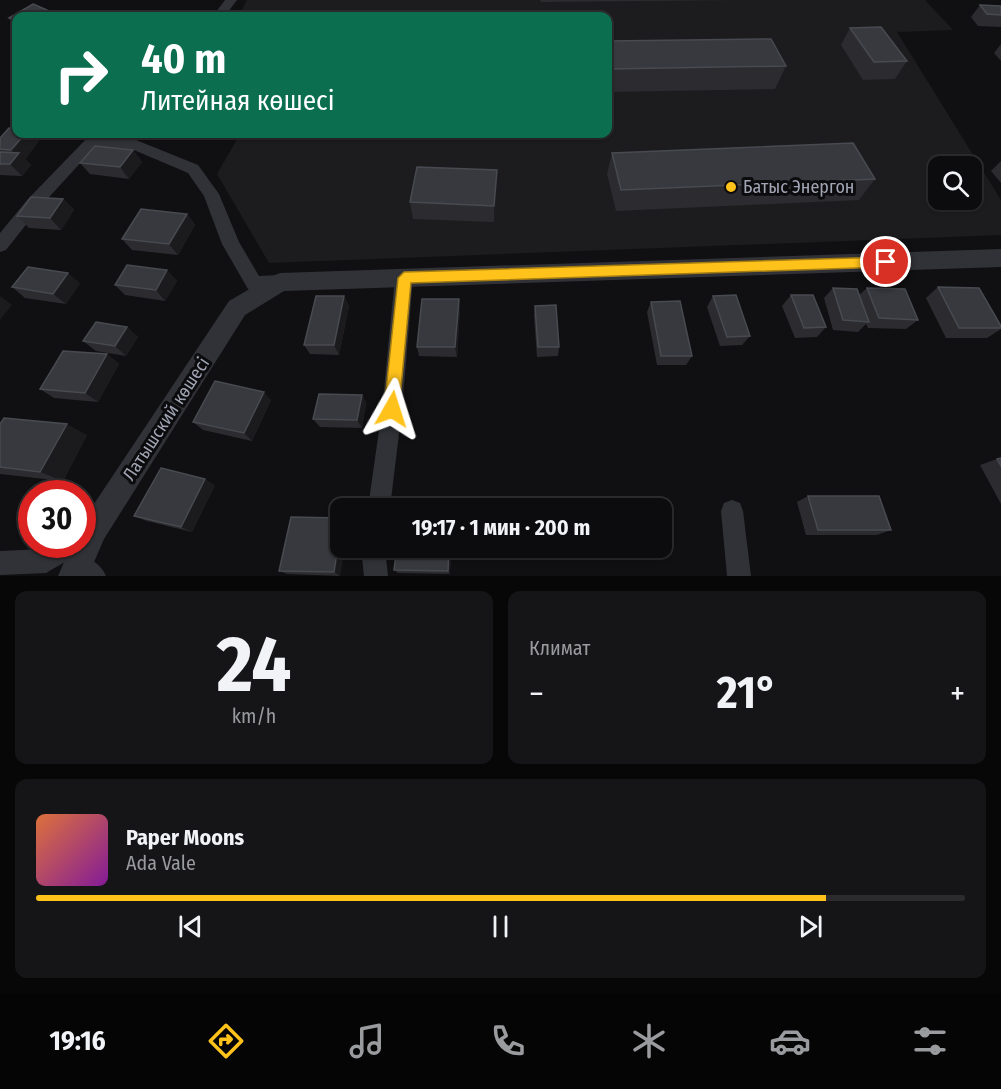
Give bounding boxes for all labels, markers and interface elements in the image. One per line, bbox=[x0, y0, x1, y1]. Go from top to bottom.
text: 40 m bbox=[141, 34, 226, 84]
icon: right bbox=[42, 36, 120, 114]
text: Литейная көшесі bbox=[141, 85, 334, 117]
map controls bbox=[928, 156, 982, 210]
button: search bbox=[928, 156, 982, 210]
place label: Батыс Энергон bbox=[743, 176, 854, 198]
marker: Батыс Энергон bbox=[724, 180, 738, 194]
pin bbox=[860, 236, 911, 287]
icon: arrive bbox=[869, 245, 902, 278]
street label: Латышский көшесі bbox=[118, 353, 214, 485]
position arrow bbox=[360, 377, 424, 441]
speed limit sign: 30 bbox=[18, 480, 96, 558]
text: 19:17 · 1 мин · 200 m bbox=[412, 514, 590, 541]
text: 24 bbox=[217, 618, 291, 712]
text: Климат bbox=[529, 636, 590, 660]
text: 21° bbox=[717, 666, 777, 720]
text: − bbox=[529, 674, 544, 714]
text: + bbox=[950, 674, 965, 714]
text: km/h bbox=[232, 704, 276, 728]
text: Paper Moons bbox=[126, 824, 244, 851]
text: Ada Vale bbox=[126, 851, 196, 875]
icon: previous bbox=[174, 910, 207, 943]
icon: pause bbox=[484, 910, 517, 943]
icon: next bbox=[794, 910, 827, 943]
icon: directions bbox=[205, 1020, 247, 1062]
icon: music bbox=[346, 1020, 388, 1062]
icon: phone bbox=[487, 1020, 529, 1062]
icon: climate bbox=[628, 1020, 670, 1062]
icon: car bbox=[769, 1020, 811, 1062]
icon: filters bbox=[909, 1020, 951, 1062]
text: 19:16 bbox=[49, 1025, 106, 1057]

